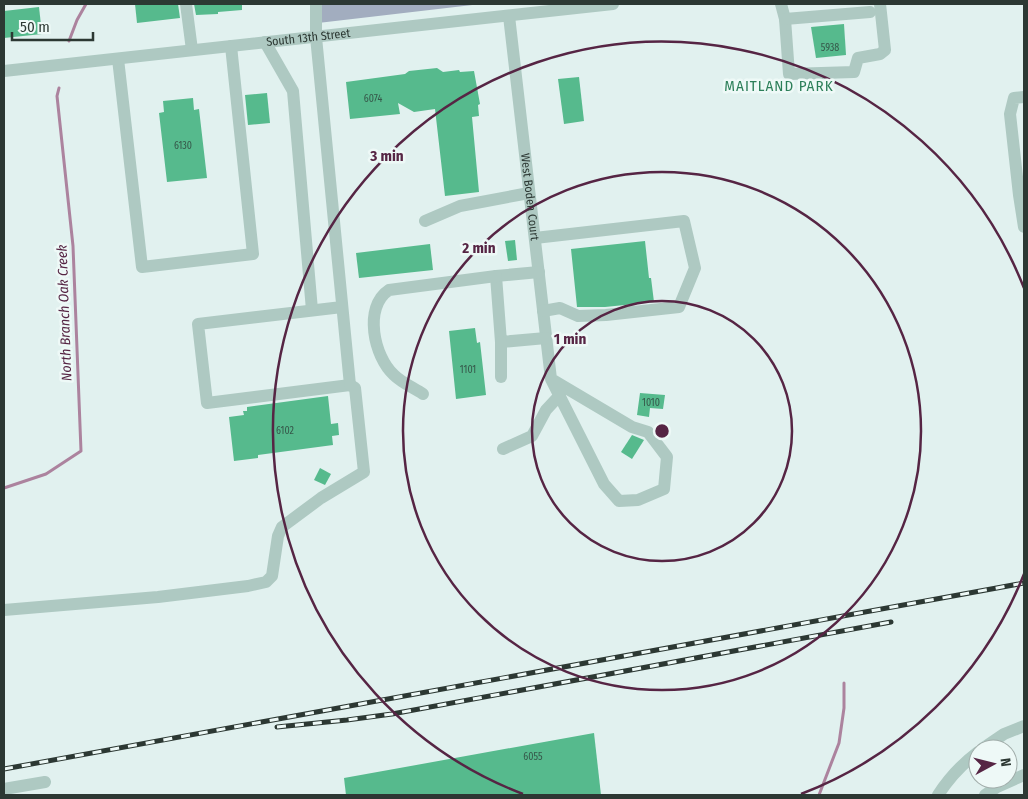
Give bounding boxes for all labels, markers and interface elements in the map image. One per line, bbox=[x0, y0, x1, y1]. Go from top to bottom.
scale bar bbox=[12, 10, 94, 42]
text: 50 m bbox=[20, 18, 50, 36]
street label: South 13th Street bbox=[265, 26, 351, 49]
house number: 5938 bbox=[821, 42, 839, 54]
district label: MAITLAND PARK bbox=[724, 77, 834, 95]
house number: 6074 bbox=[364, 93, 382, 105]
house number: 6130 bbox=[174, 140, 192, 152]
text: 3 min bbox=[369, 147, 404, 165]
street label: West Boden Court bbox=[518, 152, 542, 241]
text: 2 min bbox=[461, 239, 496, 257]
water label: North Branch Oak Creek bbox=[54, 244, 75, 382]
text: 1 min bbox=[554, 330, 586, 348]
house number: 1101 bbox=[460, 364, 476, 376]
house number: 1010 bbox=[642, 397, 660, 409]
centre of rings bbox=[653, 422, 671, 440]
house number: 6102 bbox=[276, 425, 295, 437]
north arrow bbox=[968, 739, 1018, 789]
house number: 6055 bbox=[523, 751, 543, 763]
text: N bbox=[996, 757, 1014, 768]

